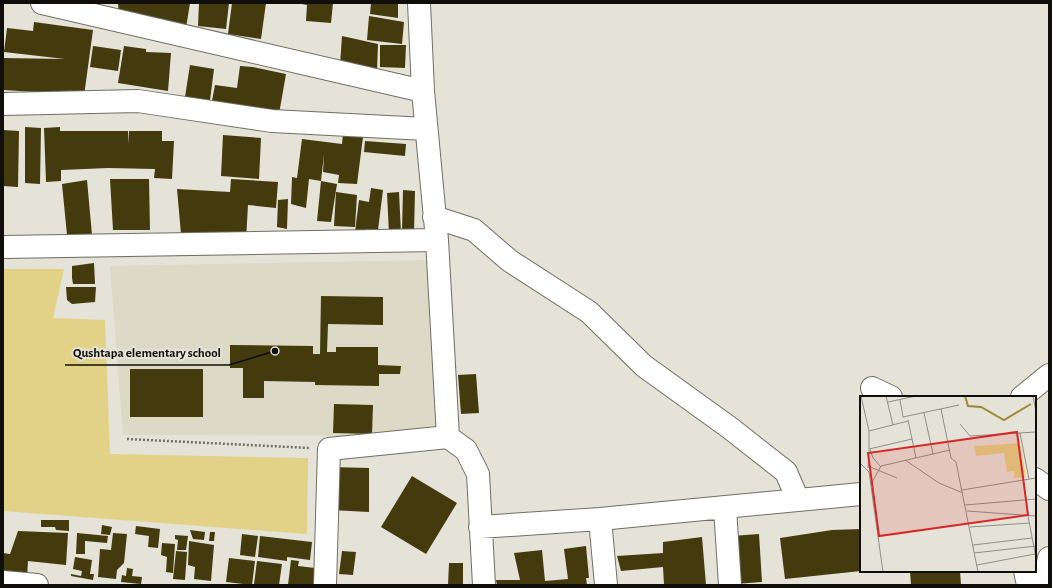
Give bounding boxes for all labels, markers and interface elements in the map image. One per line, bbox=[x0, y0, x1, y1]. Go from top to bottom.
callout: Qushtapa elementary school bbox=[65, 340, 229, 365]
text: Qushtapa elementary school bbox=[73, 347, 221, 360]
inset map bbox=[860, 396, 1036, 572]

